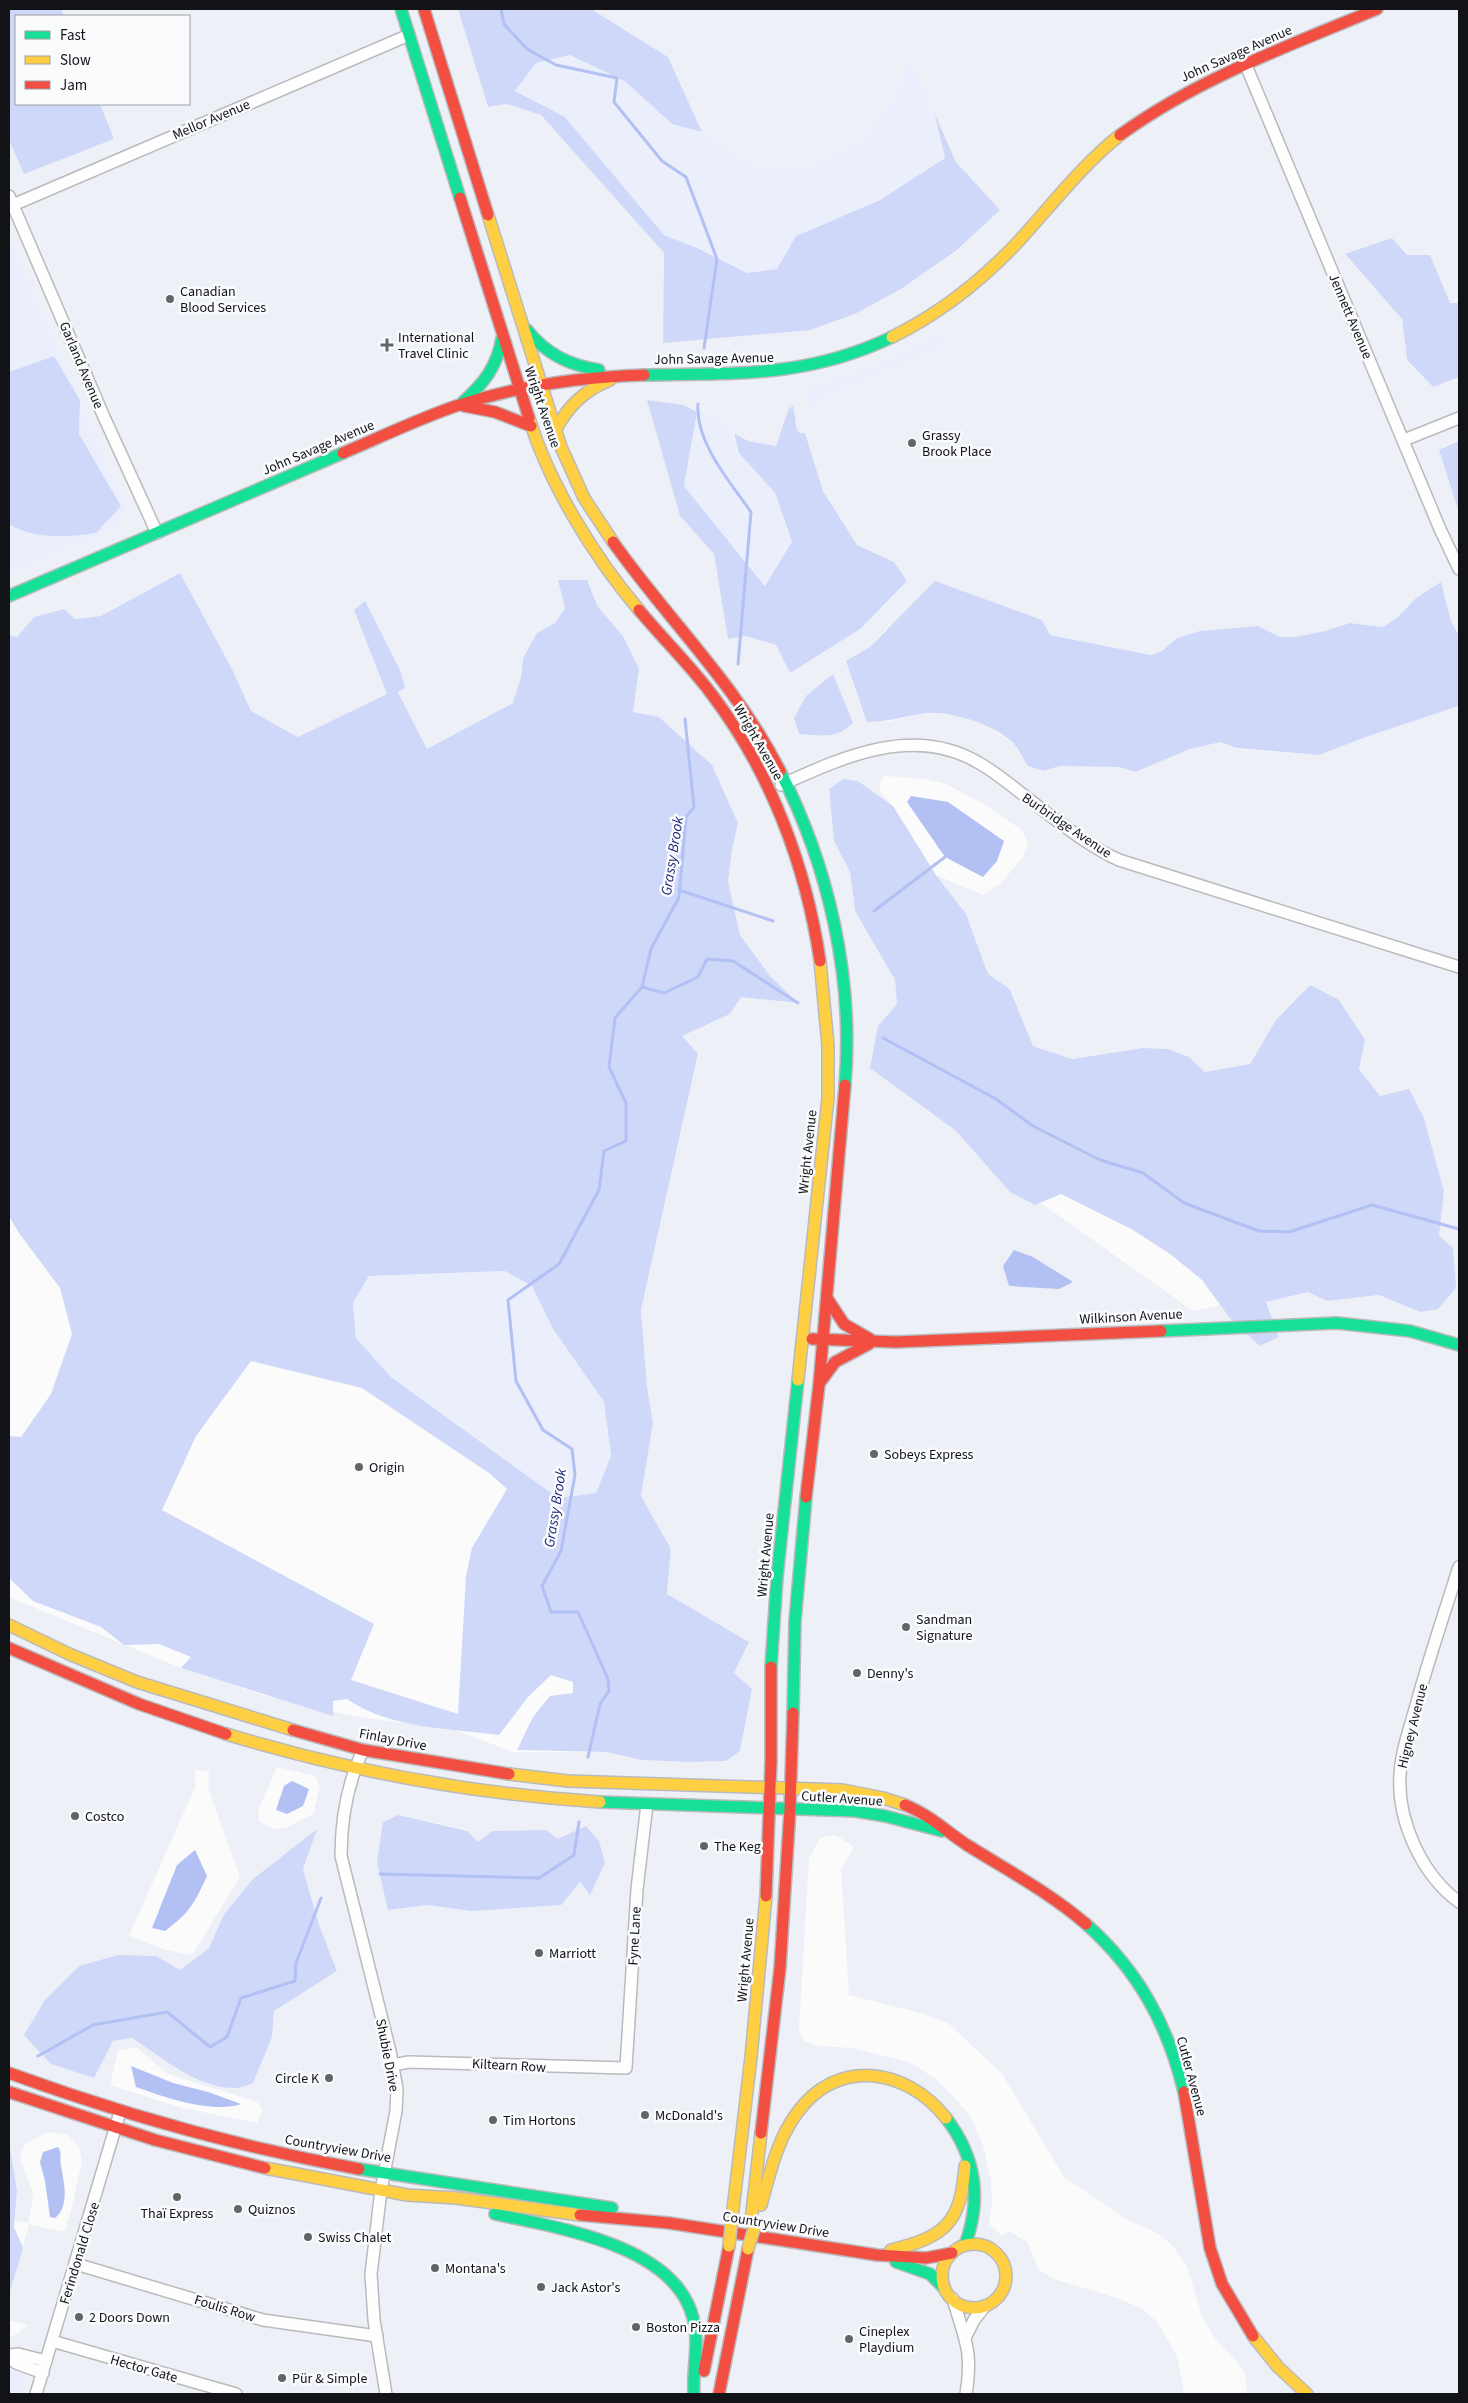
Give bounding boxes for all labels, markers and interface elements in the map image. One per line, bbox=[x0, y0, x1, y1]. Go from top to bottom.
legend bbox=[15, 15, 190, 105]
street label: John Savage Avenue bbox=[1178, 20, 1295, 87]
text: Fast bbox=[60, 25, 86, 46]
text: Slow bbox=[60, 50, 91, 71]
text: Jam bbox=[60, 75, 87, 96]
street label: Mellor Avenue bbox=[169, 95, 253, 145]
street label: Jennett Avenue bbox=[1323, 271, 1377, 362]
place label: Canadian Blood Services bbox=[180, 282, 266, 318]
marker: Canadian Blood Services bbox=[164, 293, 176, 305]
street label: Garland Avenue bbox=[54, 319, 108, 412]
place label: International Travel Clinic bbox=[398, 328, 475, 364]
marker: International Travel Clinic bbox=[380, 338, 394, 352]
street label: John Savage Avenue bbox=[654, 348, 774, 370]
street label: Wright Avenue bbox=[519, 364, 565, 451]
street label: John Savage Avenue bbox=[259, 415, 378, 481]
place label: Grassy Brook Place bbox=[922, 426, 991, 462]
marker: Grassy Brook Place bbox=[906, 437, 918, 449]
street label: Wright Avenue bbox=[728, 701, 788, 784]
street label: Burbridge Avenue bbox=[1018, 788, 1115, 863]
water label: Grassy Brook bbox=[656, 814, 689, 897]
street label: Wright Avenue bbox=[794, 1109, 822, 1195]
street label: Wilkinson Avenue bbox=[1079, 1304, 1183, 1330]
place label: Sobeys Express bbox=[884, 1445, 974, 1465]
marker: Sobeys Express bbox=[868, 1448, 880, 1460]
place label: Origin bbox=[369, 1458, 405, 1478]
marker: Origin bbox=[353, 1461, 365, 1473]
water label: Grassy Brook bbox=[539, 1466, 572, 1549]
street label: Wright Avenue bbox=[752, 1512, 780, 1598]
place label: Sandman Signature bbox=[916, 1610, 973, 1646]
marker: Sandman Signature bbox=[900, 1621, 912, 1633]
place label: Denny's bbox=[867, 1664, 914, 1684]
marker: Denny's bbox=[851, 1667, 863, 1679]
street label: Higney Avenue bbox=[1393, 1682, 1433, 1771]
street label: Finlay Drive bbox=[357, 1724, 428, 1756]
street label: Cutler Avenue bbox=[801, 1786, 883, 1812]
place label: Costco bbox=[85, 1807, 124, 1827]
marker: Costco bbox=[69, 1810, 81, 1822]
place label: The Keg bbox=[714, 1837, 761, 1857]
marker: The Keg bbox=[698, 1840, 710, 1852]
street label: Fyne Lane bbox=[623, 1906, 647, 1966]
street label: Wright Avenue bbox=[732, 1917, 760, 2003]
place label: Marriott bbox=[549, 1944, 596, 1964]
marker: Marriott bbox=[533, 1947, 545, 1959]
street label: Shubie Drive bbox=[370, 2017, 404, 2093]
street label: Cutler Avenue bbox=[1171, 2034, 1211, 2118]
street label: Kiltearn Row bbox=[471, 2054, 547, 2078]
place label: Circle K bbox=[275, 2069, 320, 2089]
marker: Circle K bbox=[323, 2072, 335, 2084]
place label: McDonald's bbox=[655, 2106, 723, 2126]
marker: McDonald's bbox=[639, 2109, 651, 2121]
place label: Tim Hortons bbox=[503, 2111, 576, 2131]
marker: Tim Hortons bbox=[487, 2114, 499, 2126]
street label: Countryview Drive bbox=[283, 2130, 393, 2168]
marker: Thaï Express bbox=[171, 2191, 183, 2203]
street label: Ferindonald Close bbox=[55, 2200, 105, 2307]
place label: Quiznos bbox=[248, 2200, 296, 2220]
marker: Quiznos bbox=[232, 2203, 244, 2215]
place label: Thaï Express bbox=[141, 2204, 214, 2224]
street label: Countryview Drive bbox=[721, 2207, 831, 2243]
place label: Swiss Chalet bbox=[318, 2228, 392, 2248]
marker: Swiss Chalet bbox=[302, 2231, 314, 2243]
place label: Montana's bbox=[445, 2259, 506, 2279]
marker: Montana's bbox=[429, 2262, 441, 2274]
place label: Jack Astor's bbox=[551, 2278, 621, 2298]
marker: Jack Astor's bbox=[535, 2281, 547, 2293]
street label: Foulis Row bbox=[192, 2290, 258, 2328]
place label: 2 Doors Down bbox=[89, 2308, 170, 2328]
marker: 2 Doors Down bbox=[73, 2311, 85, 2323]
place label: Boston Pizza bbox=[646, 2318, 720, 2338]
marker: Boston Pizza bbox=[630, 2321, 642, 2333]
place label: Cineplex Playdium bbox=[859, 2322, 914, 2358]
marker: Cineplex Playdium bbox=[843, 2333, 855, 2345]
street label: Hector Gate bbox=[108, 2350, 180, 2388]
place label: Pür & Simple bbox=[292, 2369, 367, 2389]
marker: Pür & Simple bbox=[276, 2372, 288, 2384]

